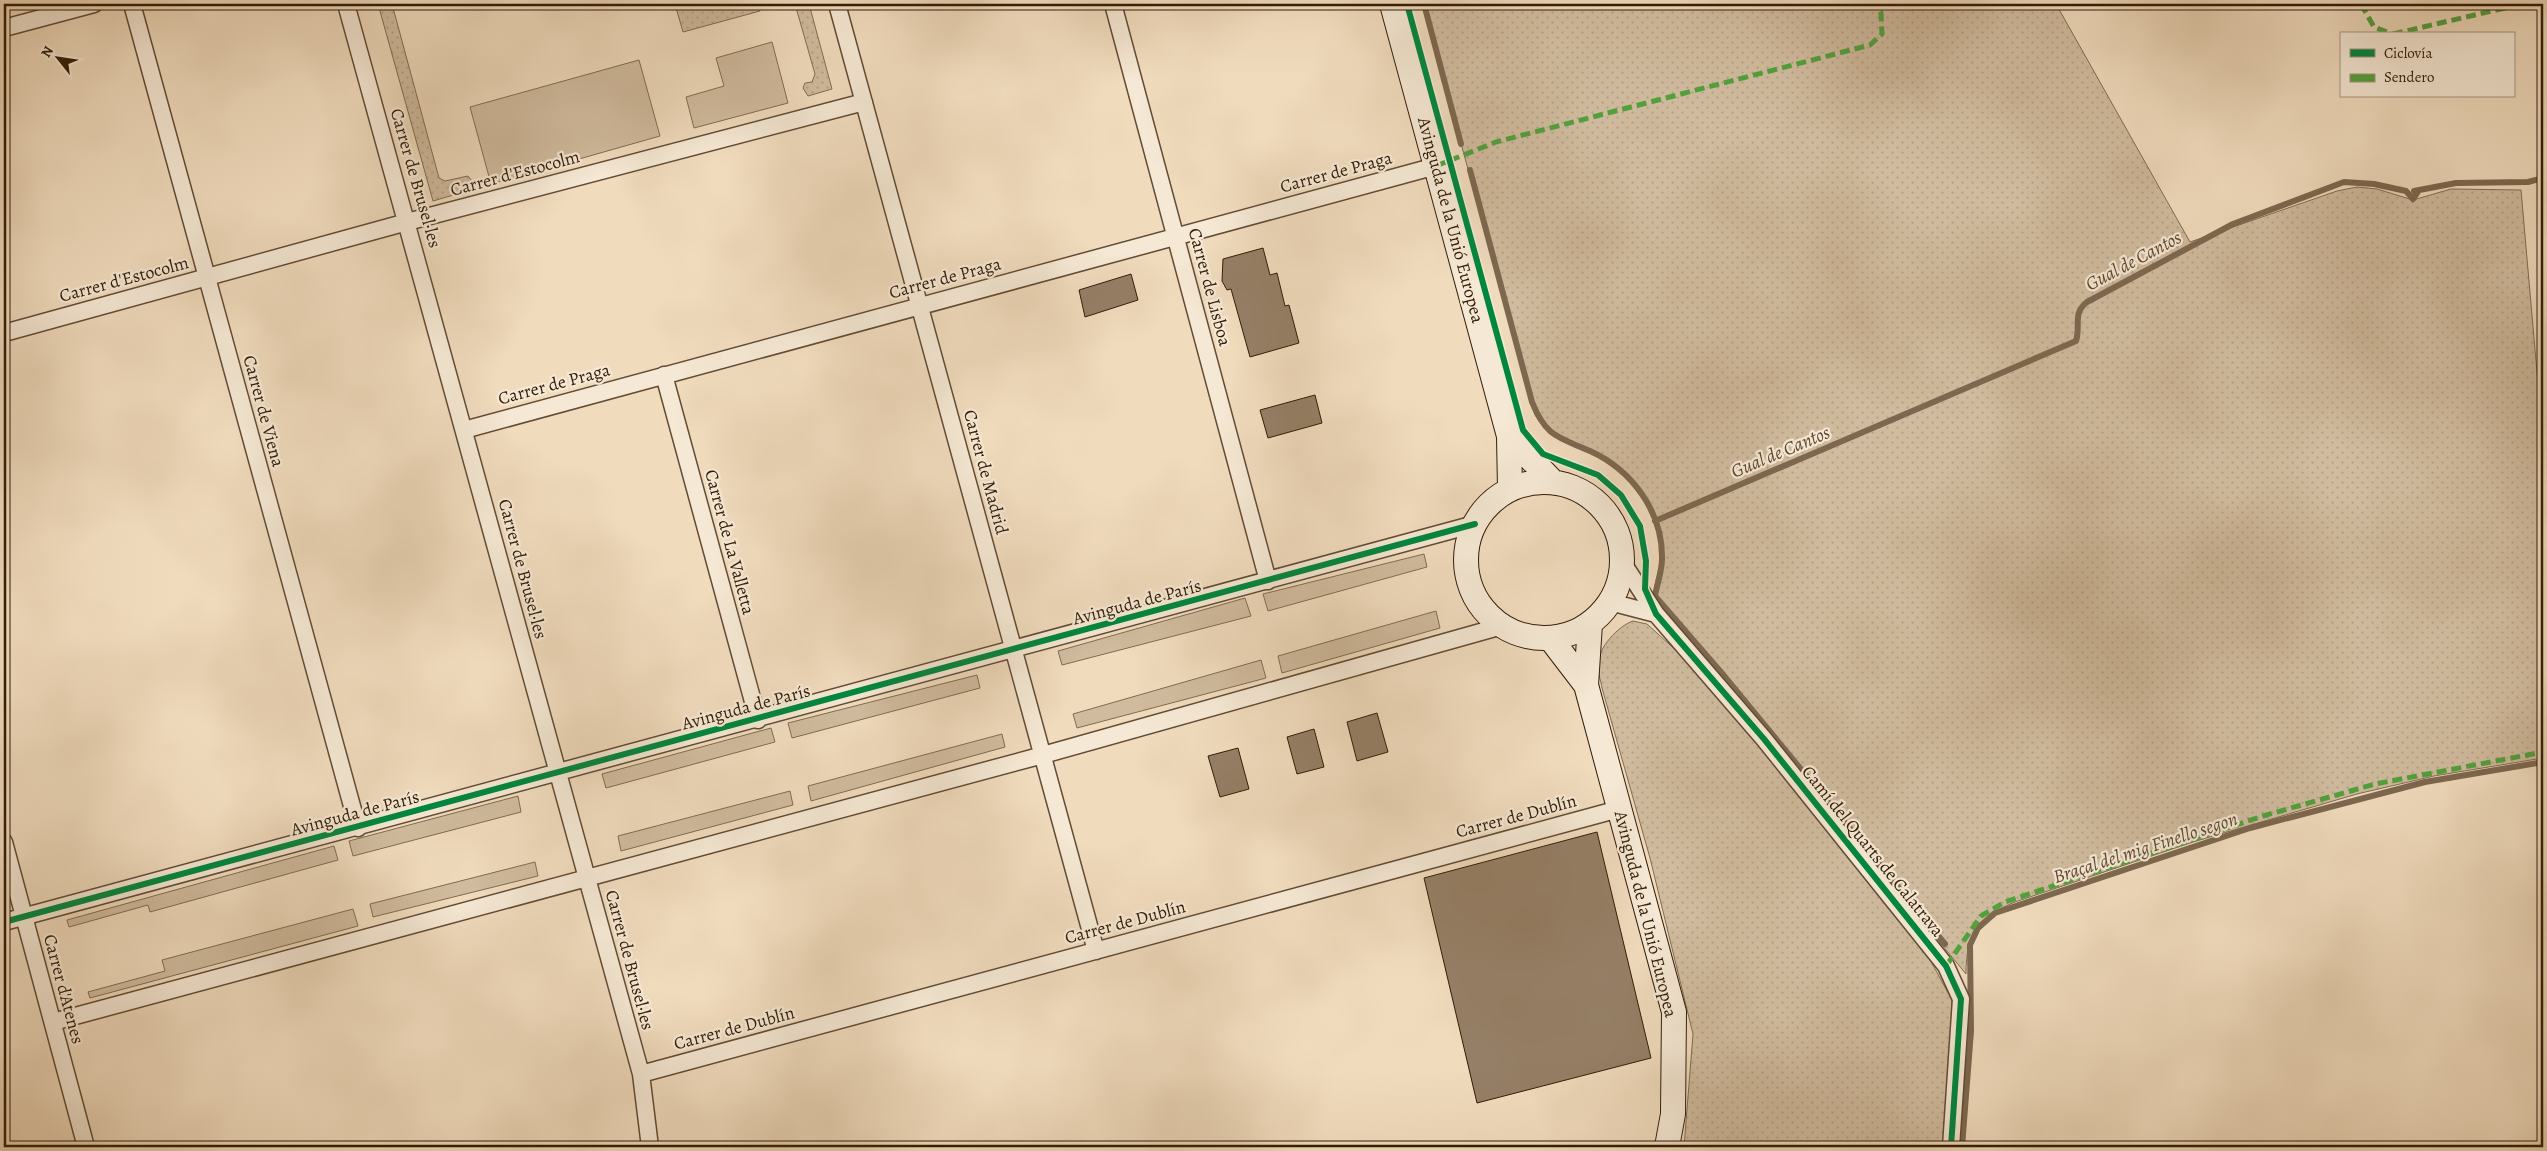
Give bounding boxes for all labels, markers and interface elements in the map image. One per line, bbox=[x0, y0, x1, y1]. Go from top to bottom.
north arrow bbox=[32, 32, 82, 82]
legend bbox=[2340, 32, 2514, 98]
text: N bbox=[36, 43, 58, 61]
text: Ciclovía bbox=[2384, 43, 2432, 63]
text: Sendero bbox=[2384, 67, 2434, 87]
street label: Carrer de Brusel·les bbox=[385, 106, 447, 250]
street label: Avinguda de la Unió Europea bbox=[1412, 113, 1490, 326]
street label: Carrer d'Estocolm bbox=[448, 144, 582, 202]
street label: Carrer de Praga bbox=[1277, 145, 1395, 198]
water label: Gual de Cantos bbox=[2081, 224, 2187, 297]
street label: Carrer de Lisboa bbox=[1183, 225, 1237, 349]
street label: Carrer d'Estocolm bbox=[57, 250, 191, 308]
street label: Carrer de Praga bbox=[886, 251, 1004, 304]
street label: Carrer de Viena bbox=[238, 352, 291, 470]
street label: Carrer de Praga bbox=[495, 357, 613, 410]
street label: Carrer de Madrid bbox=[958, 407, 1014, 537]
water label: Gual de Cantos bbox=[1727, 419, 1834, 484]
street label: Carrer de La Valletta bbox=[699, 467, 761, 618]
street label: Carrer de Brusel·les bbox=[493, 496, 553, 642]
street label: Avinguda de París bbox=[1069, 573, 1204, 631]
street label: Avinguda de París bbox=[678, 678, 813, 736]
street label: Camí del Quarts de Calatrava bbox=[1796, 760, 1950, 942]
street label: Avinguda de París bbox=[287, 784, 422, 842]
street label: Carrer de Dublín bbox=[1453, 788, 1579, 844]
water label: Braçal del mig Finello segon bbox=[2050, 806, 2241, 890]
street label: Avinguda de la Unió Europea bbox=[1608, 807, 1683, 1020]
street label: Carrer de Brusel·les bbox=[600, 887, 660, 1033]
street label: Carrer de Dublín bbox=[1062, 894, 1188, 950]
street label: Carrer d'Atenes bbox=[38, 932, 90, 1046]
street label: Carrer de Dublín bbox=[671, 1000, 797, 1056]

